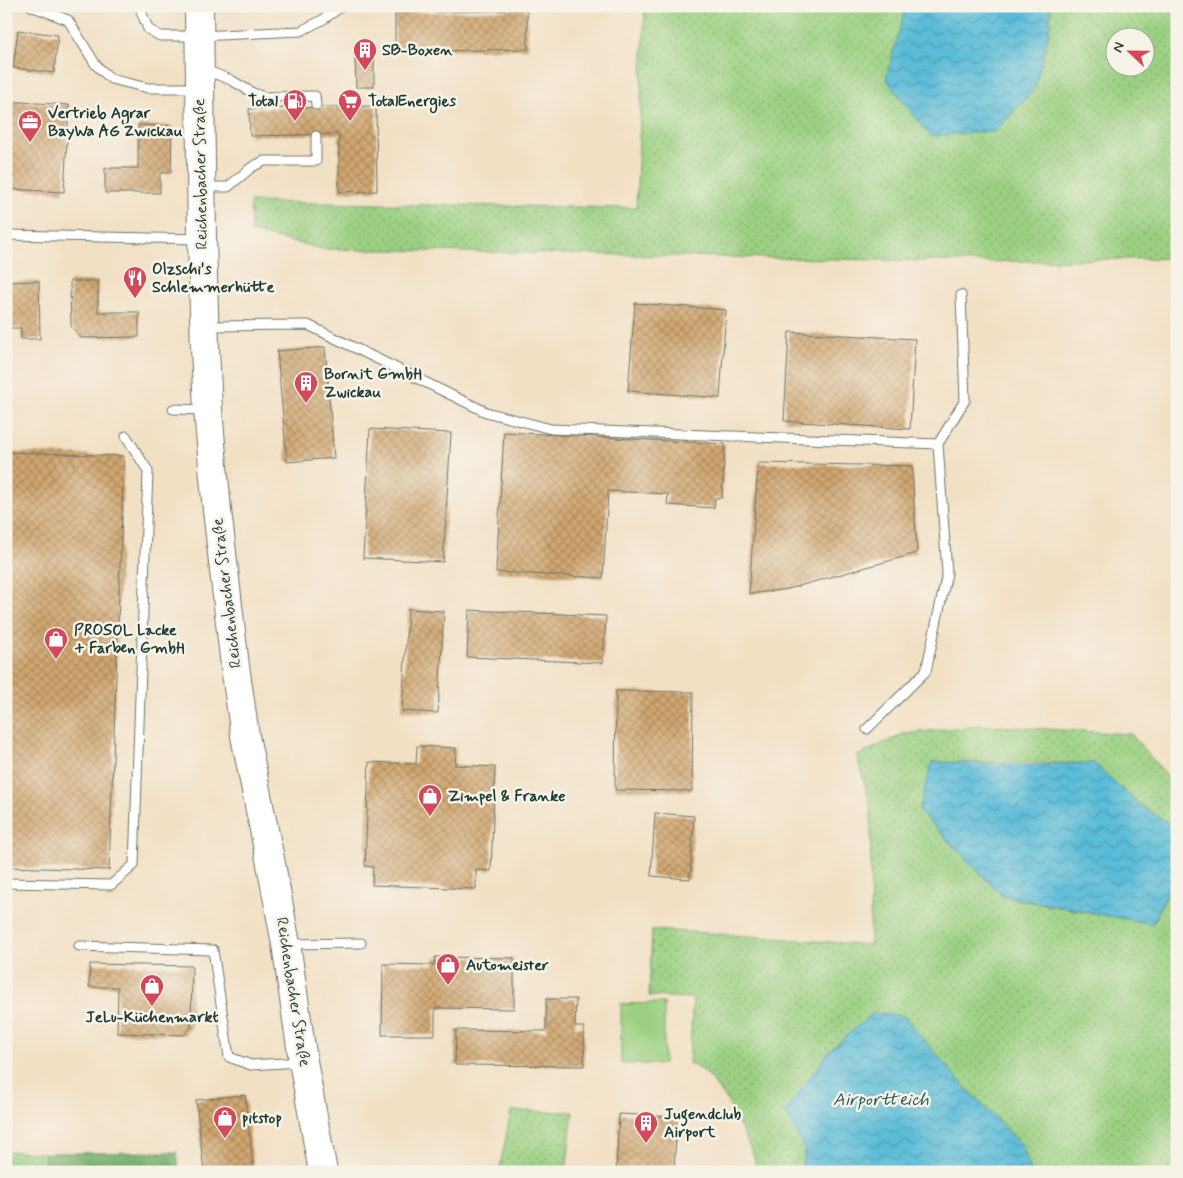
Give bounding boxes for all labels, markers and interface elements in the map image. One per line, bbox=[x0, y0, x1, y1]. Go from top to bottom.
north arrow bbox=[1106, 28, 1156, 78]
building icon: SB-Boxen bbox=[352, 37, 378, 71]
place label: SB-Boxen bbox=[382, 40, 453, 61]
text: N bbox=[1109, 40, 1129, 55]
fuel station icon: Total bbox=[282, 88, 308, 122]
supermarket icon: TotalEnergies bbox=[337, 88, 363, 122]
place label: Total bbox=[248, 91, 278, 112]
place label: TotalEnergies bbox=[368, 91, 457, 114]
street label: Reichenbacher Straße bbox=[189, 98, 213, 250]
place label: Vertrieb Agrar BayWa AG Zwickau bbox=[48, 103, 183, 142]
office icon: Vertrieb Agrar BayWa AG Zwickau bbox=[17, 109, 43, 143]
place label: Olzschi's Schlemmerhütte bbox=[152, 259, 275, 298]
restaurant icon: Olzschi's Schlemmerhütte bbox=[122, 265, 148, 299]
place label: Bornit GmbH Zwickau bbox=[324, 364, 422, 403]
building icon: Bornit GmbH Zwickau bbox=[293, 370, 319, 404]
street label: Reichenbacher Straße bbox=[207, 517, 247, 669]
place label: PROSOL Lacke + Farben GmbH bbox=[74, 620, 185, 659]
shop icon: PROSOL Lacke + Farben GmbH bbox=[43, 626, 69, 660]
shop icon: Zimpel & Franke bbox=[417, 783, 443, 817]
place label: Zimpel & Franke bbox=[448, 786, 565, 807]
street label: Reichenbacher Straße bbox=[271, 916, 315, 1068]
shop icon: Automeister bbox=[435, 952, 461, 986]
place label: Automeister bbox=[466, 955, 549, 976]
shop icon: JeLu-Küchenmarkt bbox=[139, 973, 165, 1007]
place label: JeLu-Küchenmarkt bbox=[86, 1007, 219, 1028]
water label: Airportteich bbox=[833, 1088, 929, 1112]
place label: Jugendclub Airport bbox=[664, 1104, 741, 1143]
shop icon: pitstop bbox=[212, 1105, 238, 1139]
place label: pitstop bbox=[242, 1108, 282, 1129]
building icon: Jugendclub Airport bbox=[633, 1110, 659, 1144]

